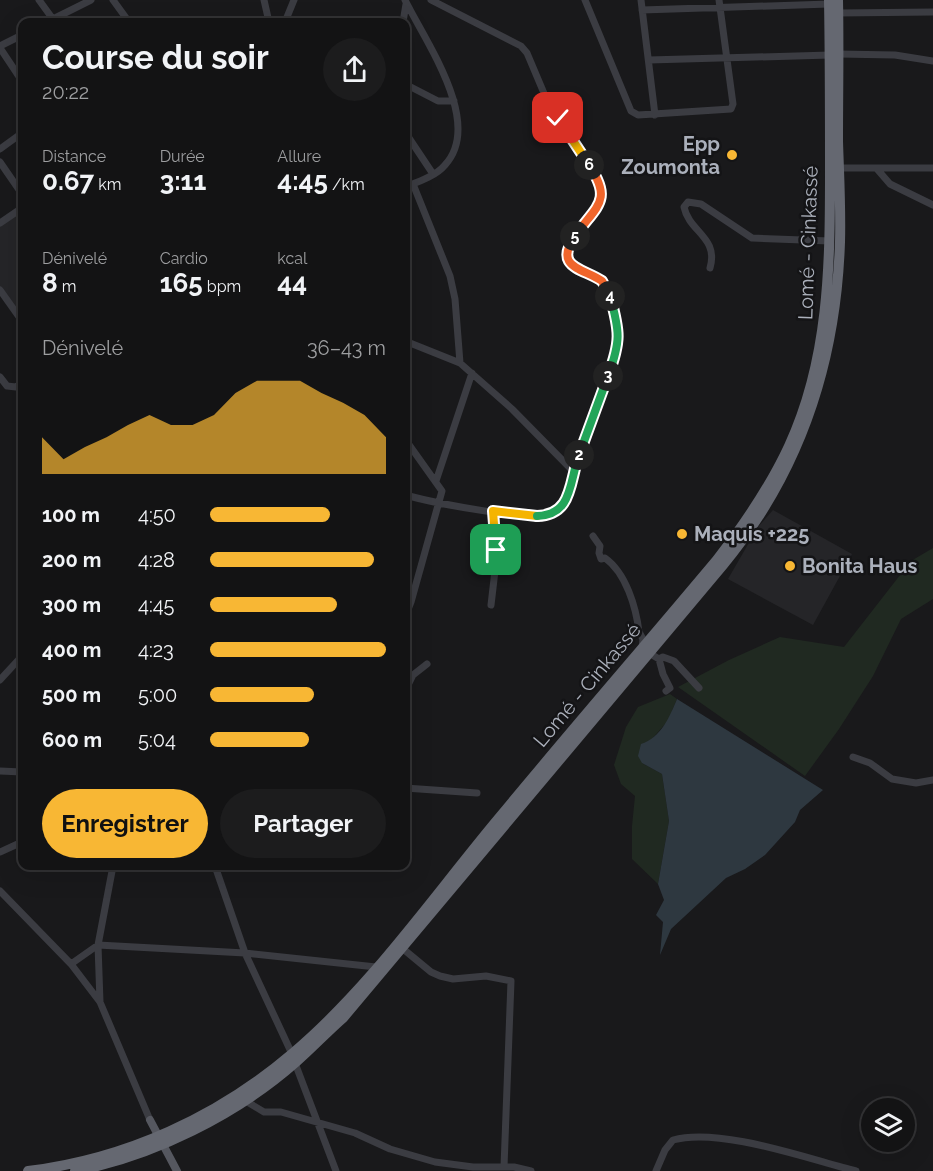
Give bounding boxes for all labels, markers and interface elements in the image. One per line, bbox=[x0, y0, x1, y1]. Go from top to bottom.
text: Course du soir bbox=[42, 38, 269, 77]
button: share bbox=[323, 38, 386, 101]
text: 20:22 bbox=[42, 80, 89, 104]
pin bbox=[532, 92, 583, 143]
icon: check bbox=[541, 101, 574, 134]
place label: Epp Zoumonta bbox=[621, 132, 720, 179]
text: Distance bbox=[42, 147, 106, 166]
text: Durée bbox=[160, 147, 205, 166]
text: Allure bbox=[277, 147, 321, 166]
marker: Epp Zoumonta bbox=[725, 148, 739, 162]
pin: 6 bbox=[574, 150, 604, 180]
text: 6 bbox=[584, 155, 594, 174]
street label: Lomé - Cinkassé bbox=[793, 165, 823, 321]
text: 0.67 bbox=[42, 166, 94, 196]
text: 3:11 bbox=[160, 166, 206, 196]
text: 4:45 bbox=[277, 166, 328, 196]
text: km bbox=[94, 175, 121, 194]
text: /km bbox=[328, 175, 365, 194]
pin: 5 bbox=[560, 221, 590, 251]
text: 5 bbox=[571, 226, 579, 245]
text: Dénivelé bbox=[42, 249, 107, 268]
text: Cardio bbox=[160, 249, 208, 268]
text: kcal bbox=[277, 249, 307, 268]
text: 8 bbox=[42, 268, 58, 298]
text: 165 bbox=[160, 268, 203, 298]
text: 44 bbox=[277, 268, 307, 298]
text: m bbox=[58, 277, 77, 296]
text: bpm bbox=[203, 277, 241, 296]
pin: 4 bbox=[595, 281, 625, 311]
text: 4 bbox=[605, 286, 615, 305]
text: Dénivelé bbox=[42, 336, 123, 360]
text: 36–43 m bbox=[307, 336, 386, 360]
pin: 3 bbox=[593, 361, 623, 391]
text: 3 bbox=[604, 366, 612, 385]
pin: 2 bbox=[564, 440, 594, 470]
text: 2 bbox=[574, 445, 584, 464]
text: 100 m bbox=[42, 503, 100, 527]
text: 4:50 bbox=[138, 503, 176, 527]
place label: Maquis +225 bbox=[694, 522, 809, 546]
pin bbox=[470, 524, 521, 575]
marker: Maquis +225 bbox=[675, 527, 689, 541]
icon: arrive bbox=[479, 533, 512, 566]
text: 200 m bbox=[42, 548, 101, 572]
text: 4:28 bbox=[138, 548, 175, 572]
place label: Bonita Haus bbox=[802, 554, 917, 578]
marker: Bonita Haus bbox=[783, 559, 797, 573]
text: 300 m bbox=[42, 593, 101, 617]
text: 4:45 bbox=[138, 593, 175, 617]
street label: Lomé - Cinkassé bbox=[528, 618, 646, 752]
text: 400 m bbox=[42, 638, 101, 662]
text: 4:23 bbox=[138, 638, 174, 662]
text: 500 m bbox=[42, 683, 101, 707]
text: 5:00 bbox=[138, 683, 177, 707]
text: 600 m bbox=[42, 728, 102, 752]
text: 5:04 bbox=[138, 728, 176, 752]
button: Enregistrer bbox=[42, 789, 208, 858]
button: Partager bbox=[220, 789, 386, 858]
map controls bbox=[861, 1098, 915, 1152]
button: layers bbox=[861, 1098, 915, 1152]

